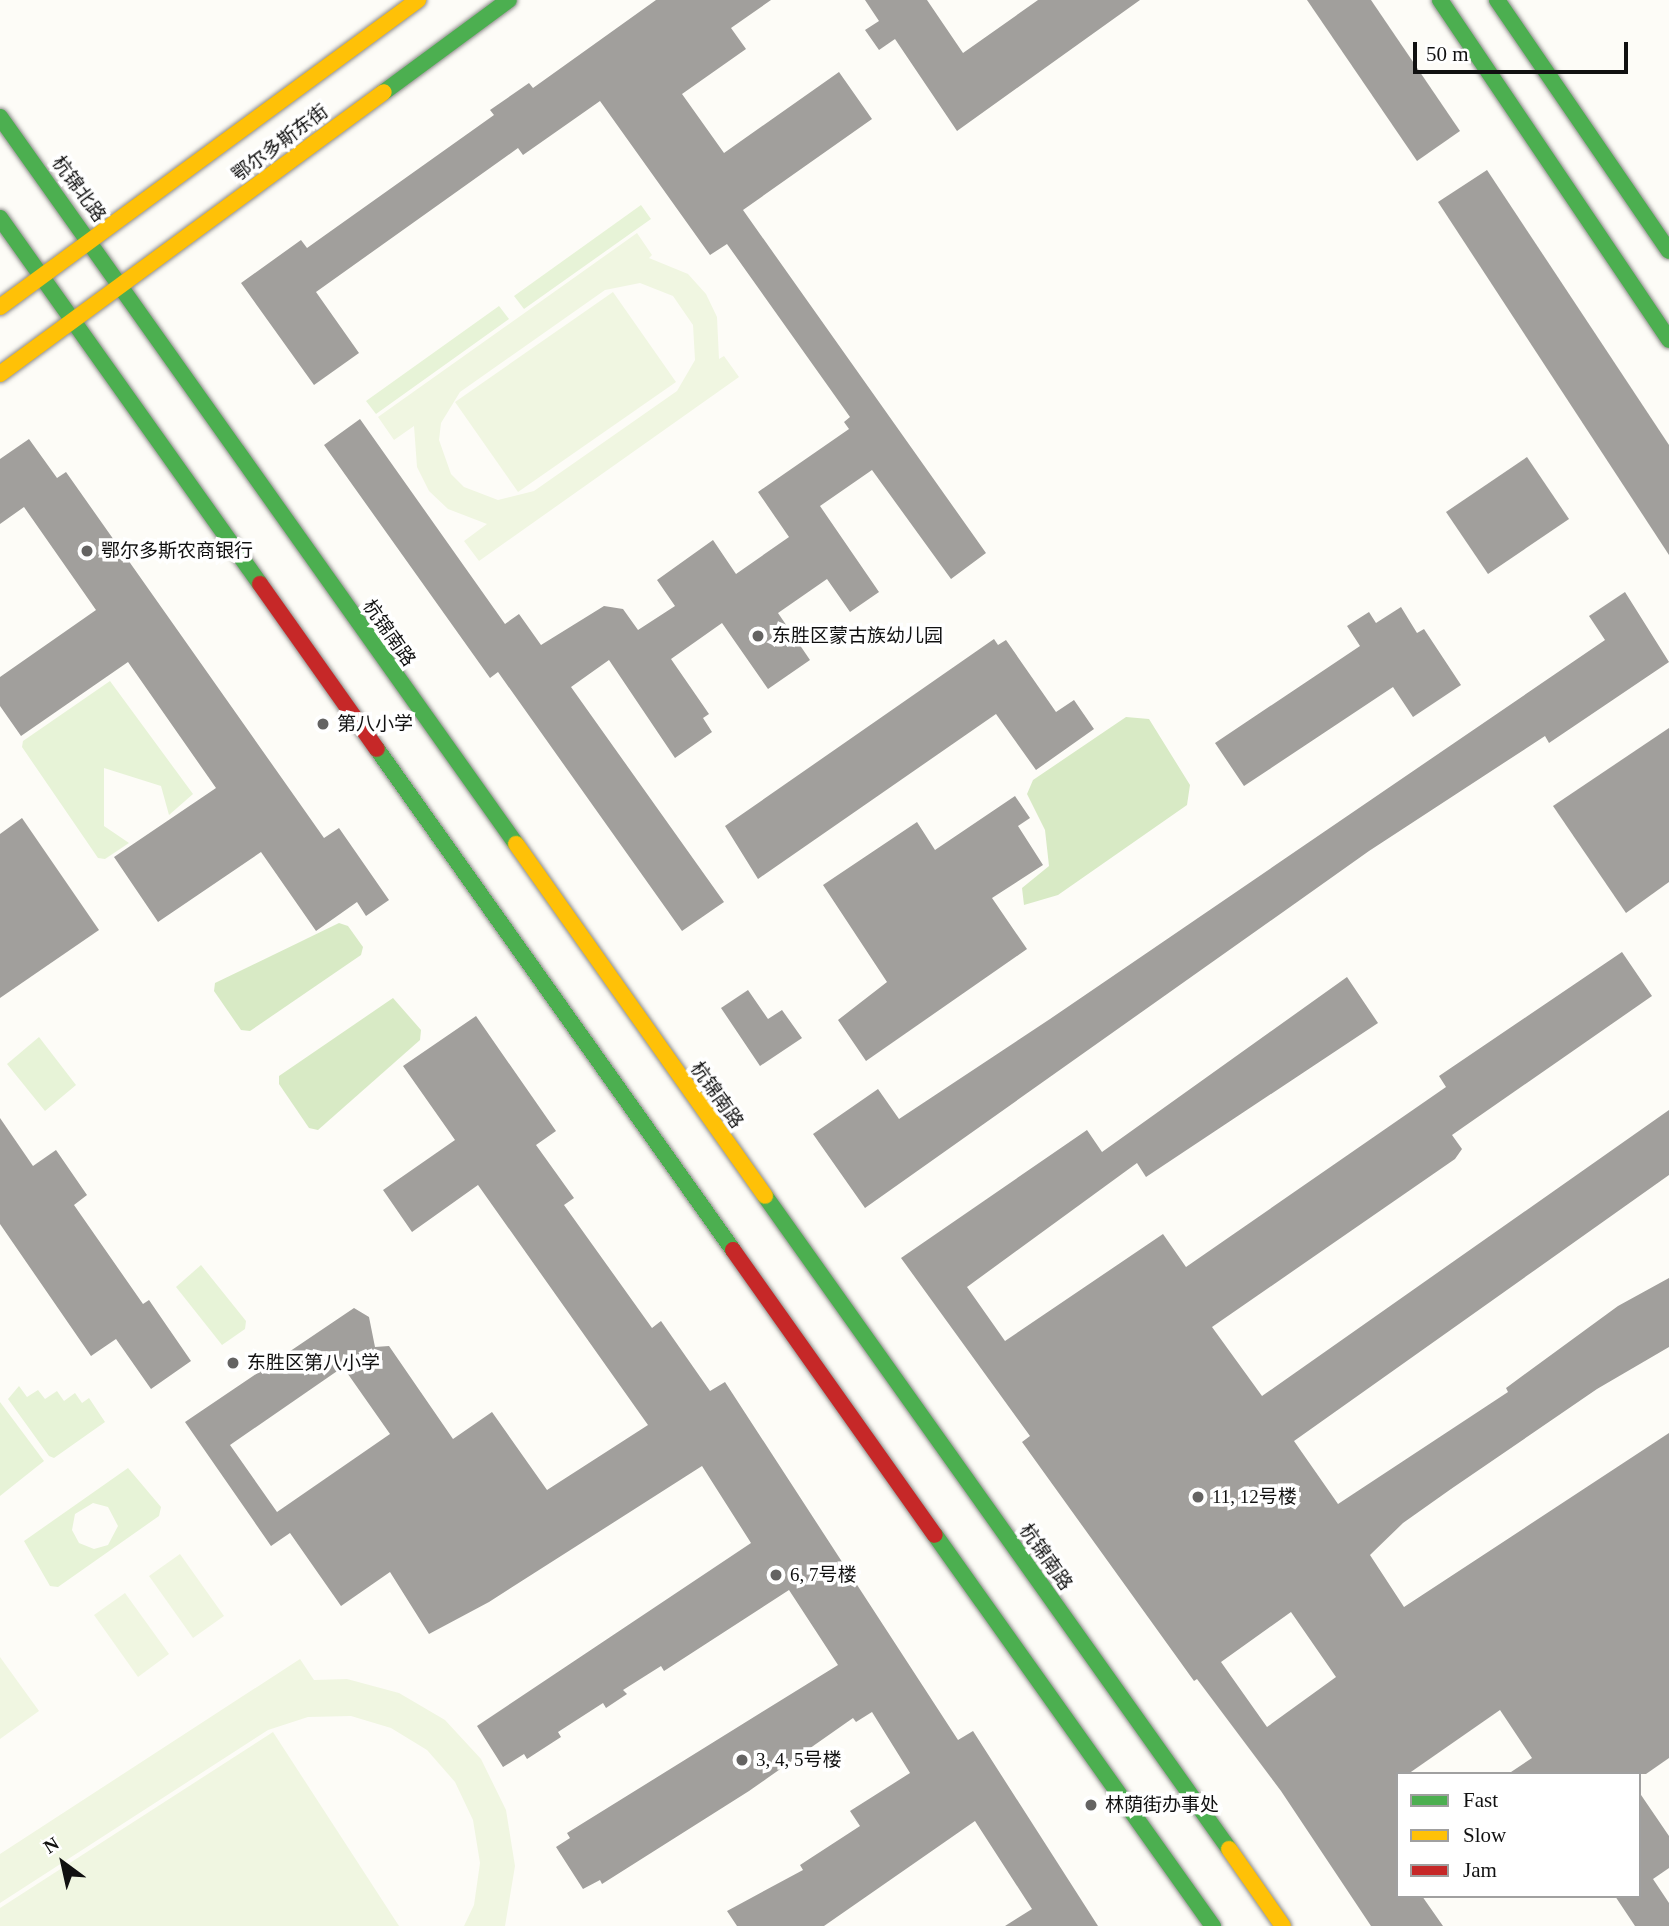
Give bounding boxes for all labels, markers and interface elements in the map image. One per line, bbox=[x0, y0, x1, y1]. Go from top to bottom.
scale bar bbox=[1417, 28, 1632, 72]
text: 50 m bbox=[1426, 42, 1469, 66]
street label: 鄂尔多斯东街 bbox=[228, 100, 332, 186]
street label: 杭锦北路 bbox=[47, 152, 111, 226]
place label: 鄂尔多斯农商银行 bbox=[101, 540, 253, 562]
marker: 鄂尔多斯农商银行 bbox=[79, 543, 95, 559]
street label: 杭锦南路 bbox=[358, 595, 420, 671]
place label: 东胜区蒙古族幼儿园 bbox=[772, 625, 943, 647]
marker: 东胜区蒙古族幼儿园 bbox=[750, 628, 766, 644]
place label: 第八小学 bbox=[337, 713, 413, 735]
marker: 第八小学 bbox=[315, 716, 331, 732]
street label: 杭锦南路 bbox=[686, 1057, 748, 1133]
place label: 东胜区第八小学 bbox=[247, 1352, 380, 1374]
marker: 东胜区第八小学 bbox=[225, 1355, 241, 1371]
place label: 11, 12号楼 bbox=[1212, 1486, 1297, 1508]
marker: 11, 12号楼 bbox=[1190, 1489, 1206, 1505]
street label: 杭锦南路 bbox=[1015, 1519, 1077, 1595]
place label: 6, 7号楼 bbox=[790, 1564, 856, 1586]
marker: 6, 7号楼 bbox=[768, 1567, 784, 1583]
place label: 3, 4, 5号楼 bbox=[756, 1749, 841, 1771]
marker: 3, 4, 5号楼 bbox=[734, 1752, 750, 1768]
legend bbox=[1396, 1772, 1641, 1898]
text: Fast bbox=[1463, 1788, 1498, 1812]
place label: 林荫街办事处 bbox=[1105, 1794, 1219, 1816]
marker: 林荫街办事处 bbox=[1083, 1797, 1099, 1813]
text: Slow bbox=[1463, 1823, 1506, 1847]
north arrow bbox=[28, 1828, 98, 1898]
text: N bbox=[40, 1832, 63, 1858]
text: Jam bbox=[1463, 1858, 1497, 1882]

